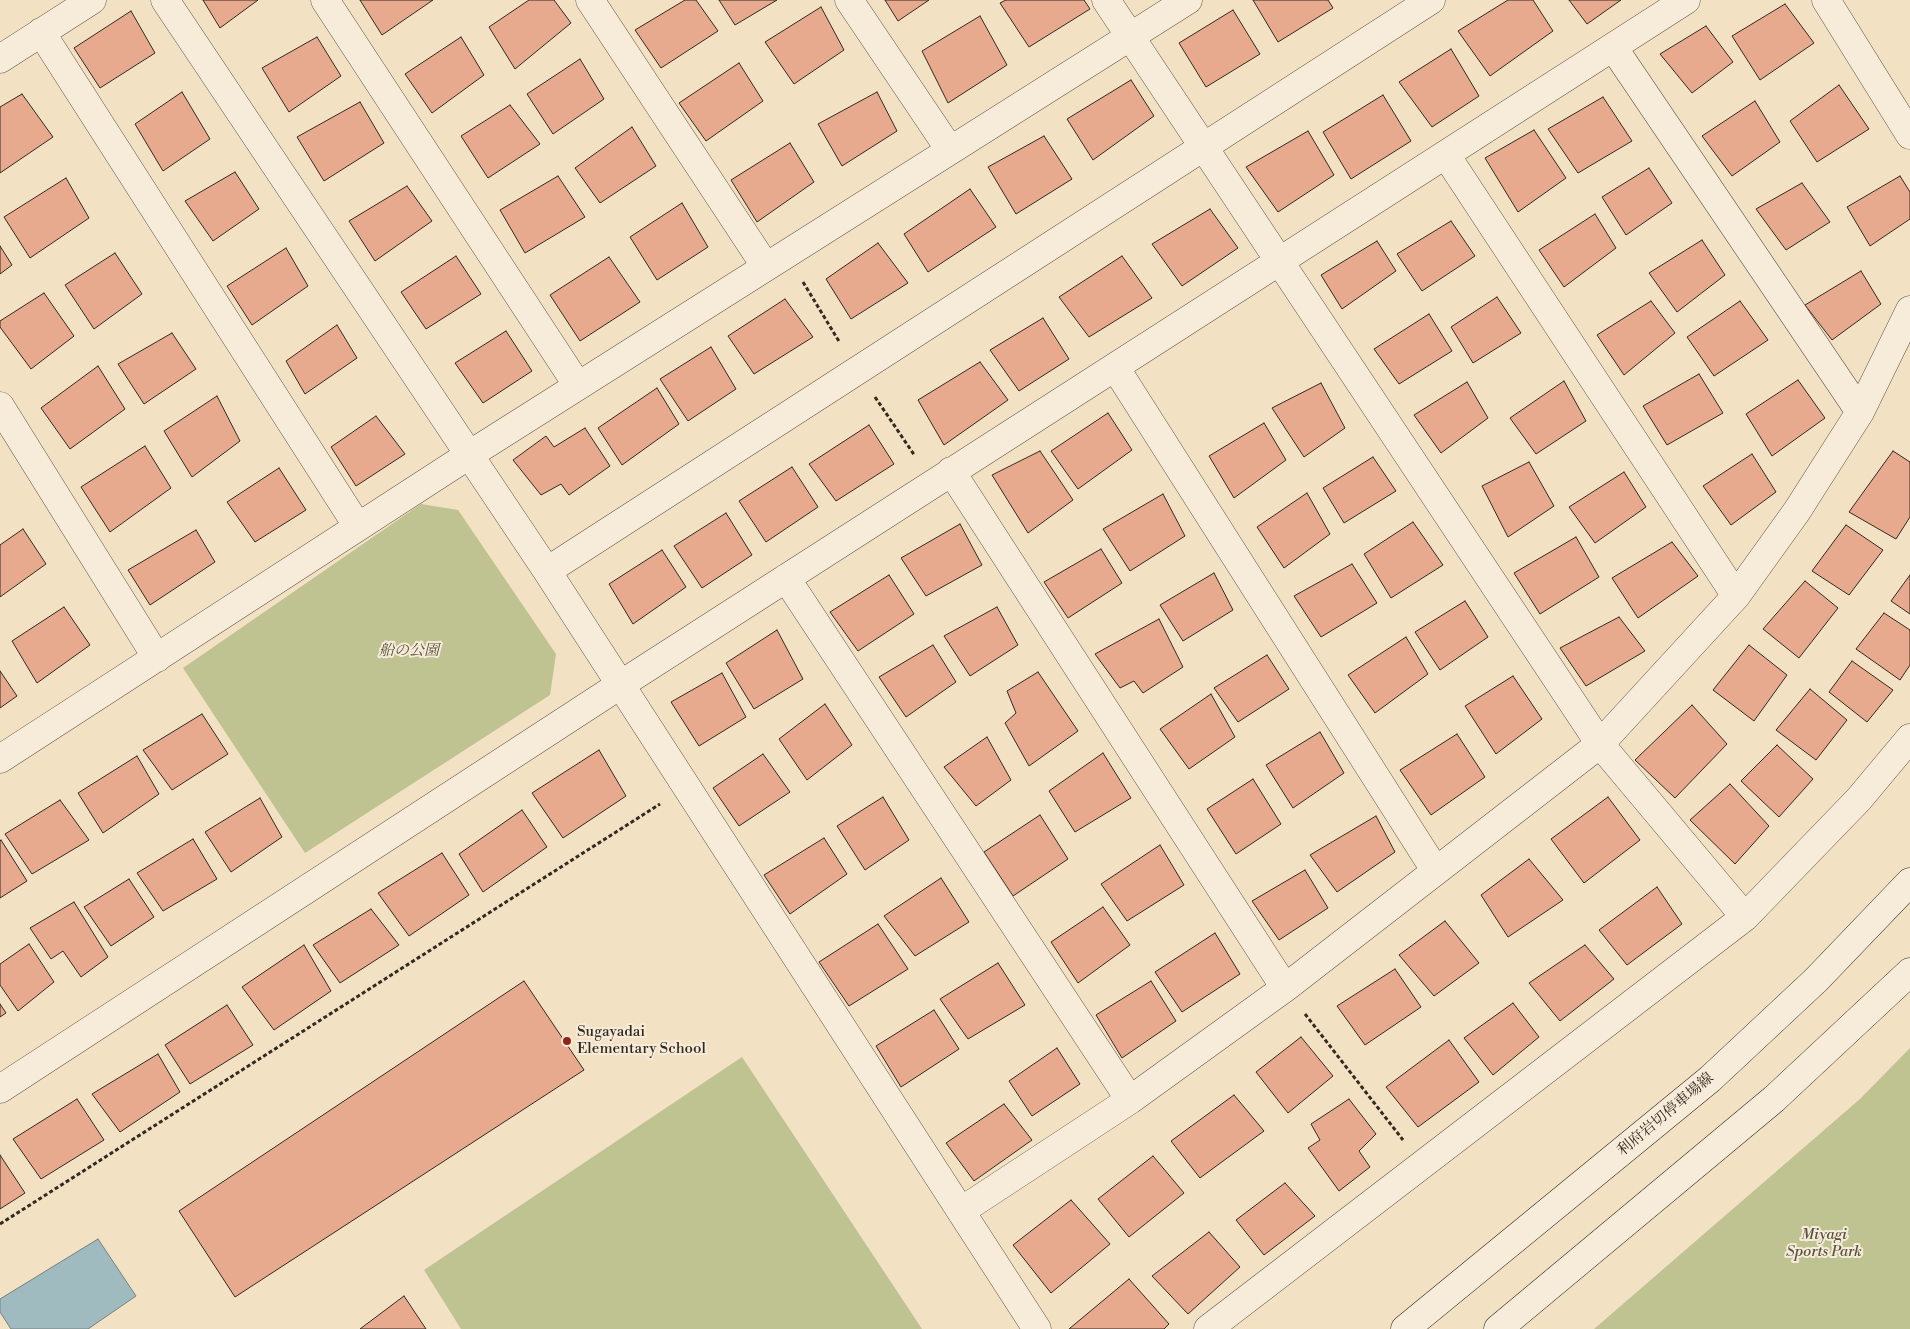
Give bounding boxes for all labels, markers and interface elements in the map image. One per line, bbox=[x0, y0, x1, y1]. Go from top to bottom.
park label: 船の公園 bbox=[379, 642, 439, 660]
place label: Sugayadai Elementary School bbox=[577, 1023, 706, 1058]
marker: Sugayadai Elementary School bbox=[561, 1035, 573, 1047]
street label: 利府岩切停車場線 bbox=[1614, 1070, 1718, 1160]
park label: Miyagi Sports Park bbox=[1786, 1226, 1862, 1261]

